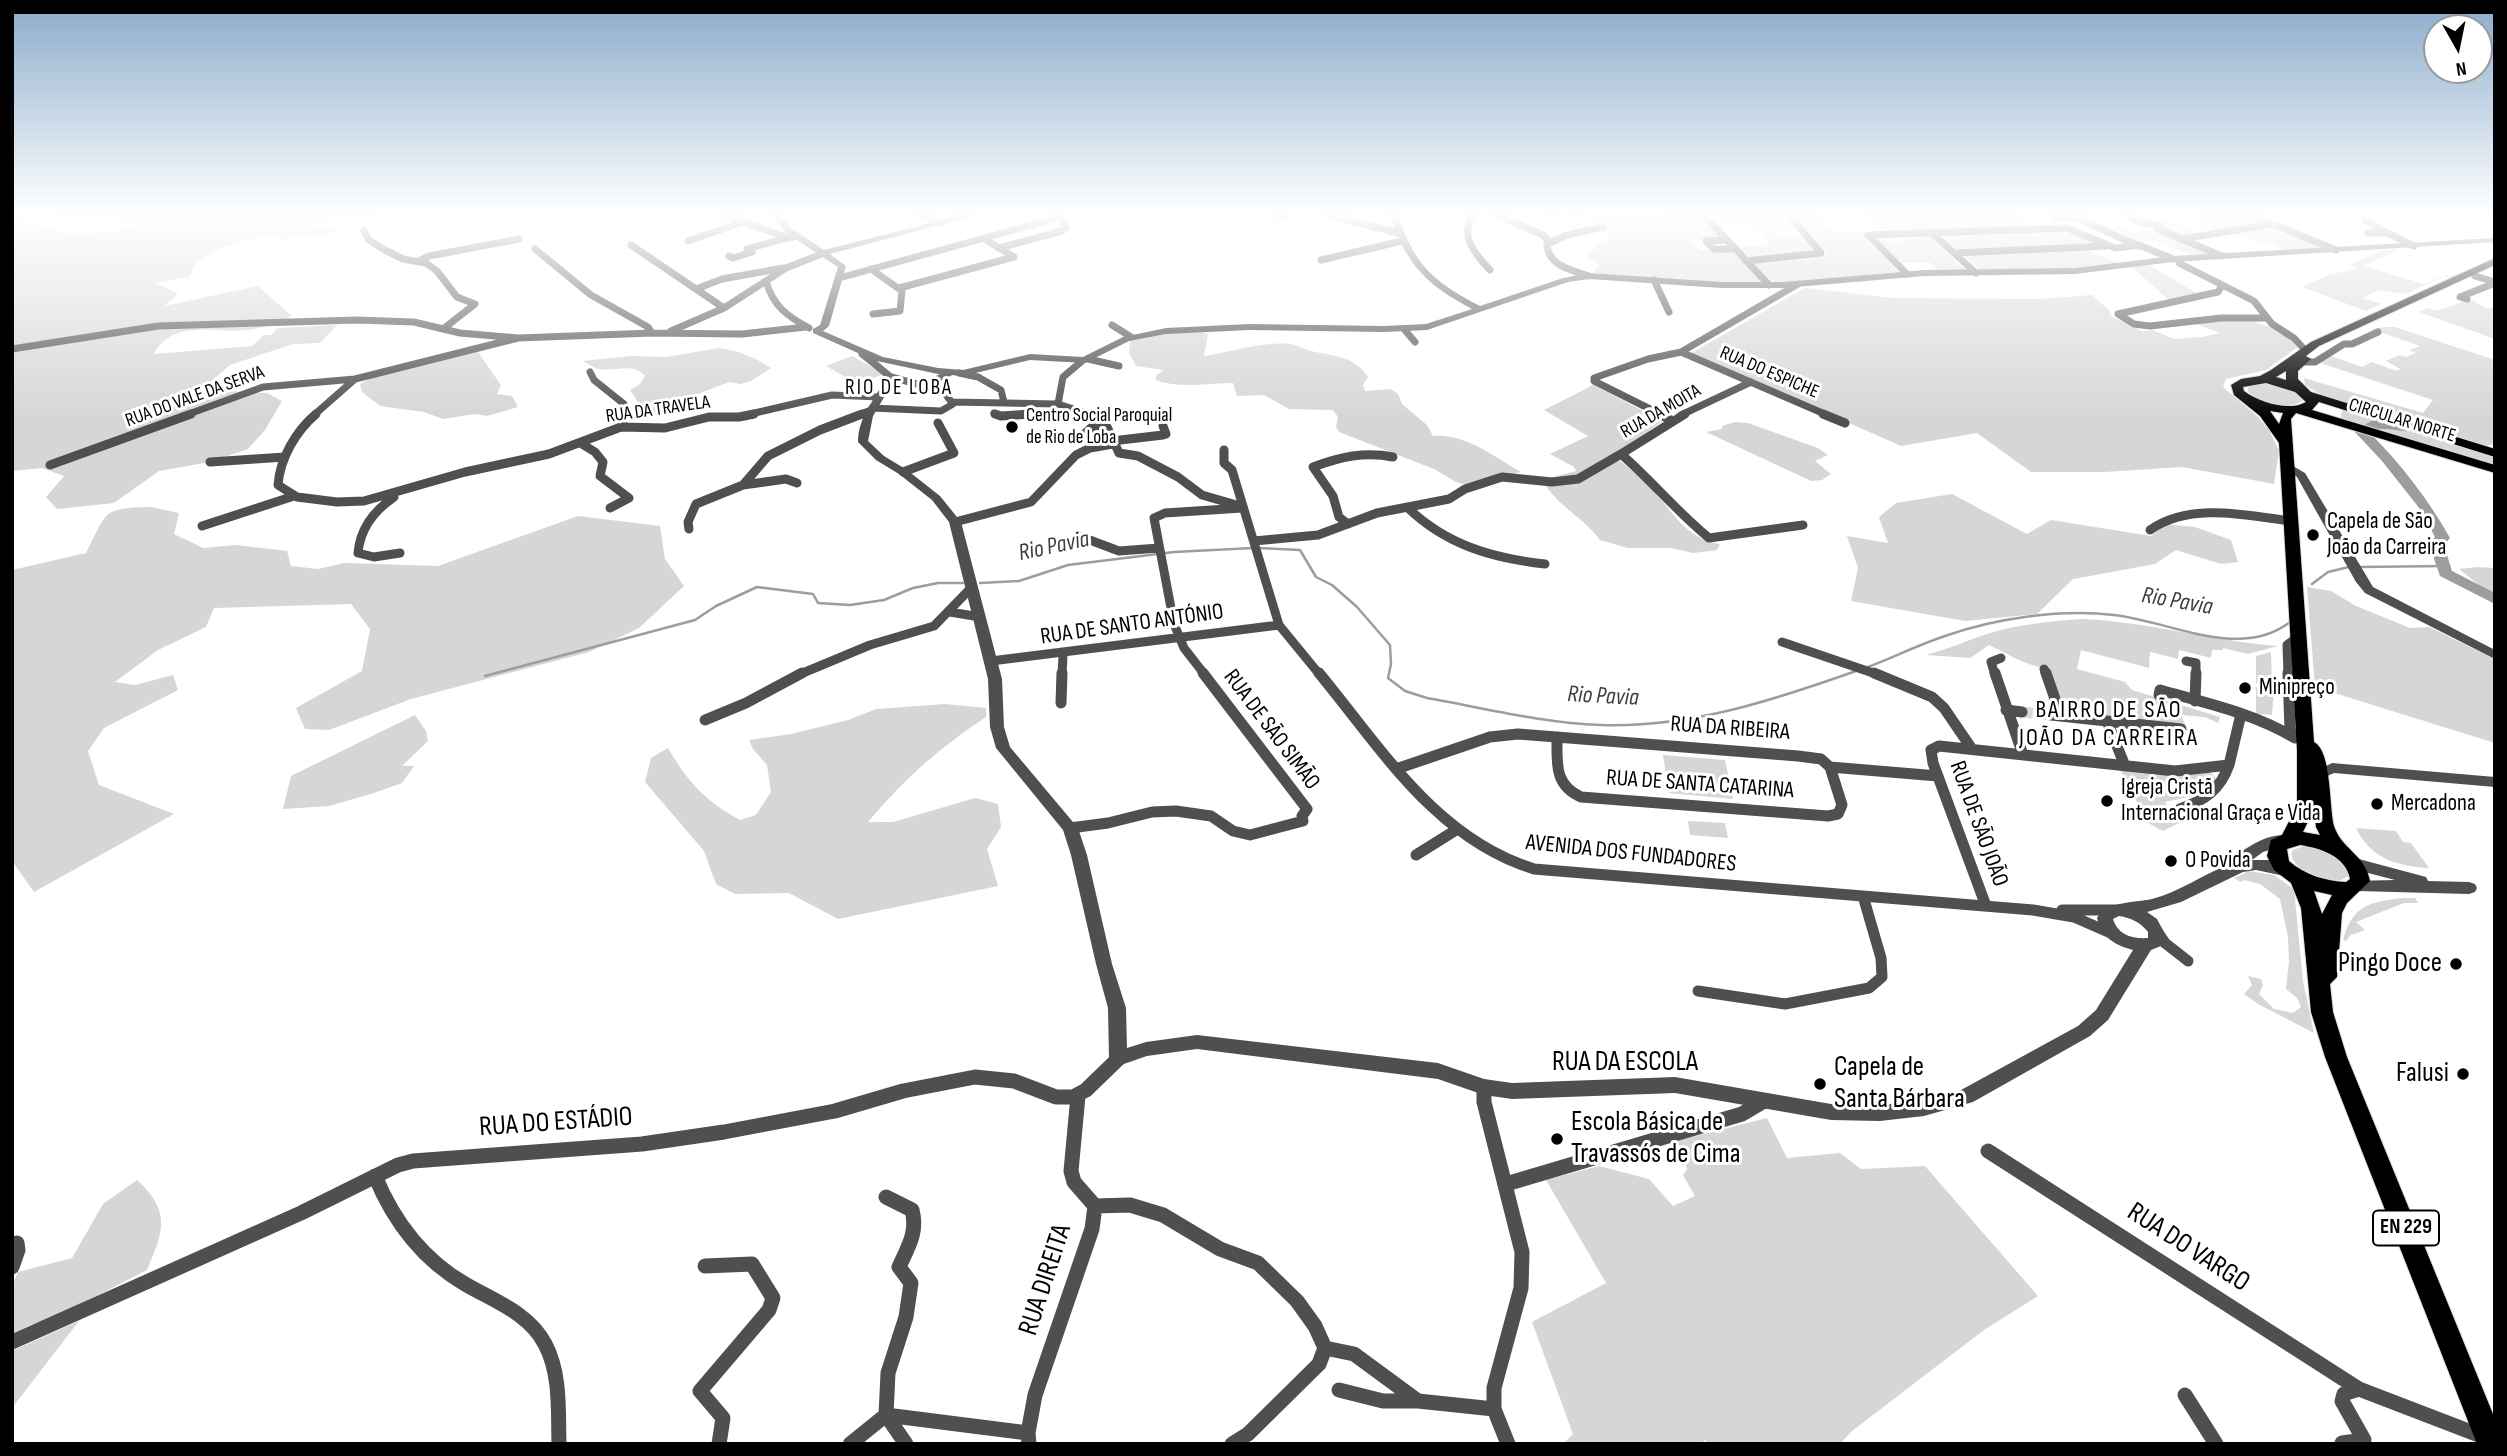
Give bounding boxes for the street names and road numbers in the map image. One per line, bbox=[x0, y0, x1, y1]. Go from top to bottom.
street label: RUA DO ESPICHE bbox=[1716, 342, 1822, 404]
street label: RUA DO VALE DA SERVA bbox=[123, 361, 267, 433]
street label: RUA DA MOITA bbox=[1617, 380, 1705, 444]
street label: RUA DA TRAVELA bbox=[604, 391, 712, 429]
street label: CIRCULAR NORTE bbox=[2346, 394, 2458, 448]
street label: RUA DE SANTO ANTÓNIO bbox=[1039, 598, 1225, 652]
street label: RUA DE SÃO SIMÃO bbox=[1217, 664, 1325, 796]
street label: RUA DA RIBEIRA bbox=[1669, 711, 1791, 747]
street label: RUA DE SÃO JOÃO bbox=[1943, 758, 2013, 890]
street label: RUA DE SANTA CATARINA bbox=[1605, 765, 1795, 805]
street label: AVENIDA DOS FUNDADORES bbox=[1524, 829, 1738, 879]
street label: RUA DA ESCOLA bbox=[1552, 1046, 1698, 1080]
street label: RUA DO ESTÁDIO bbox=[478, 1101, 634, 1145]
street label: RUA DO VARGO bbox=[2120, 1196, 2256, 1300]
road number: EN 229 bbox=[2373, 1210, 2439, 1246]
street label: RUA DIREITA bbox=[1012, 1220, 1080, 1340]

